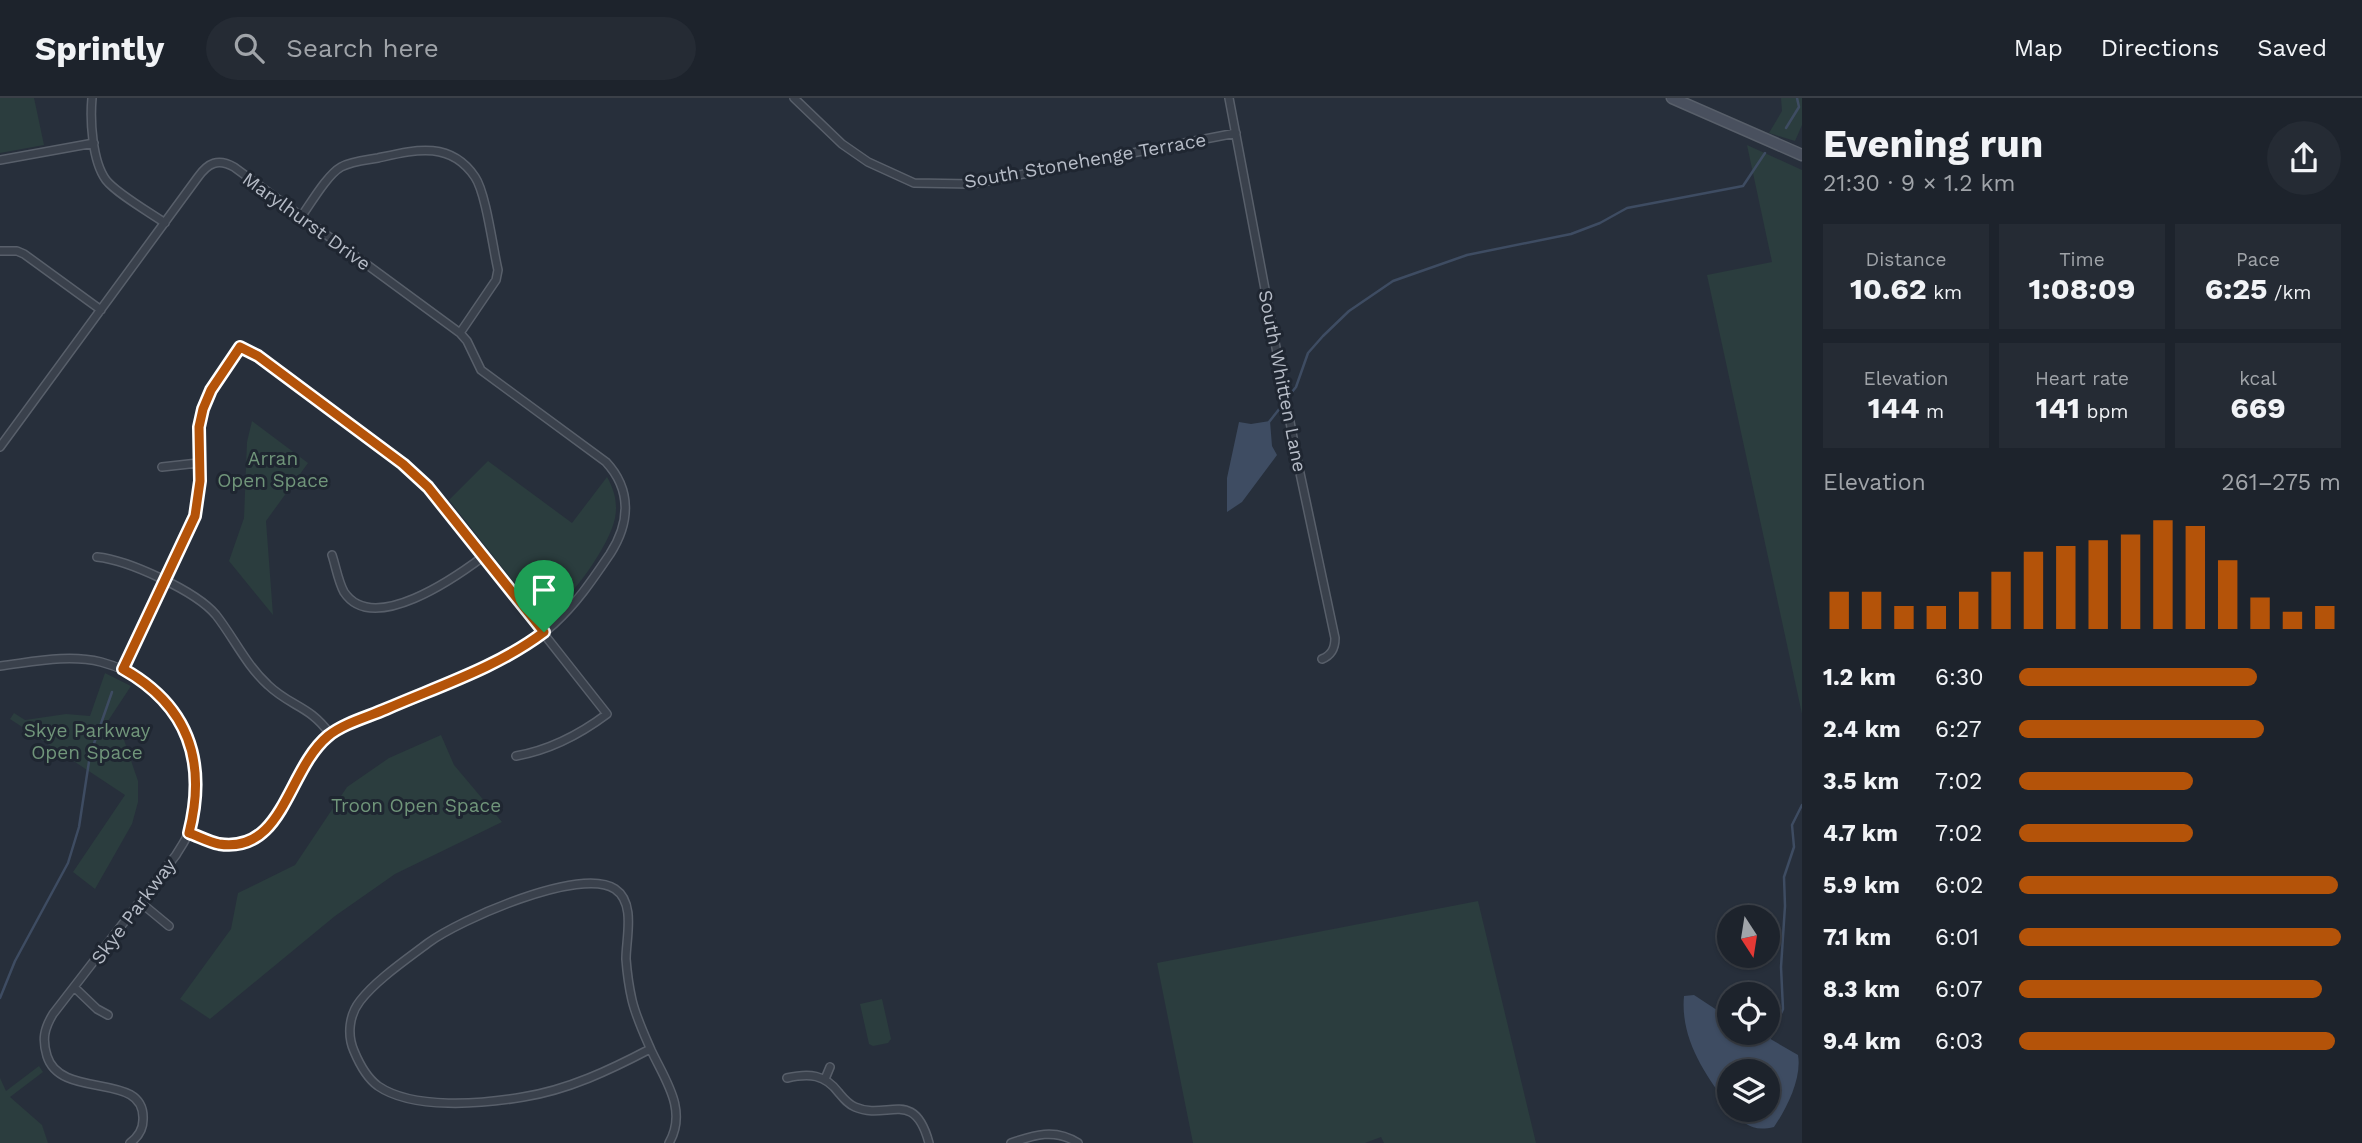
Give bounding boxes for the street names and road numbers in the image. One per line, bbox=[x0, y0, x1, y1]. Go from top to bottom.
street label: South Stonehenge Terrace bbox=[962, 128, 1208, 193]
street label: Marylhurst Drive bbox=[238, 167, 375, 276]
street label: South Whitten Lane bbox=[1254, 288, 1311, 474]
street label: Skye Parkway bbox=[86, 854, 181, 969]

